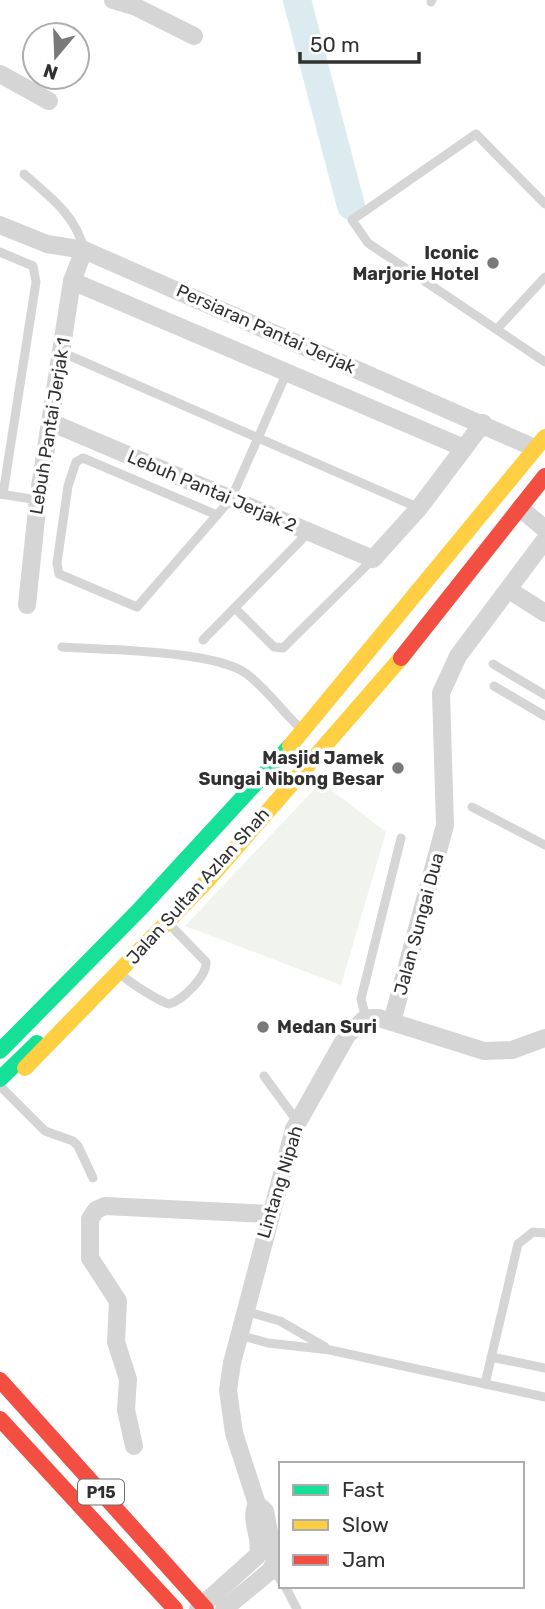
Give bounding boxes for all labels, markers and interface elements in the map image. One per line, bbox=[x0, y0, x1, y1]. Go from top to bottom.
north arrow bbox=[21, 21, 91, 91]
scale bar bbox=[300, 21, 419, 65]
text: 50 m bbox=[310, 32, 360, 57]
text: N bbox=[40, 59, 61, 85]
place label: Iconic Marjorie Hotel bbox=[352, 242, 479, 285]
marker: Iconic Marjorie Hotel bbox=[485, 255, 501, 271]
street label: Persiaran Pantai Jerjak bbox=[173, 280, 360, 379]
street label: Lebuh Pantai Jerjak 1 bbox=[25, 336, 75, 516]
street label: Lebuh Pantai Jerjak 2 bbox=[124, 445, 300, 537]
place label: Masjid Jamek Sungai Nibong Besar bbox=[199, 747, 384, 790]
marker: Masjid Jamek Sungai Nibong Besar bbox=[390, 760, 406, 776]
street label: Jalan Sultan Azlan Shah bbox=[122, 803, 274, 969]
street label: Jalan Sungai Dua bbox=[389, 850, 449, 998]
place label: Medan Suri bbox=[277, 1016, 377, 1038]
marker: Medan Suri bbox=[255, 1019, 271, 1035]
street label: Lintang Nipah bbox=[252, 1123, 308, 1241]
legend bbox=[279, 1462, 524, 1588]
text: Fast bbox=[342, 1477, 384, 1502]
road number: P15 bbox=[78, 1480, 124, 1504]
text: Slow bbox=[342, 1512, 389, 1537]
text: Jam bbox=[342, 1547, 386, 1572]

